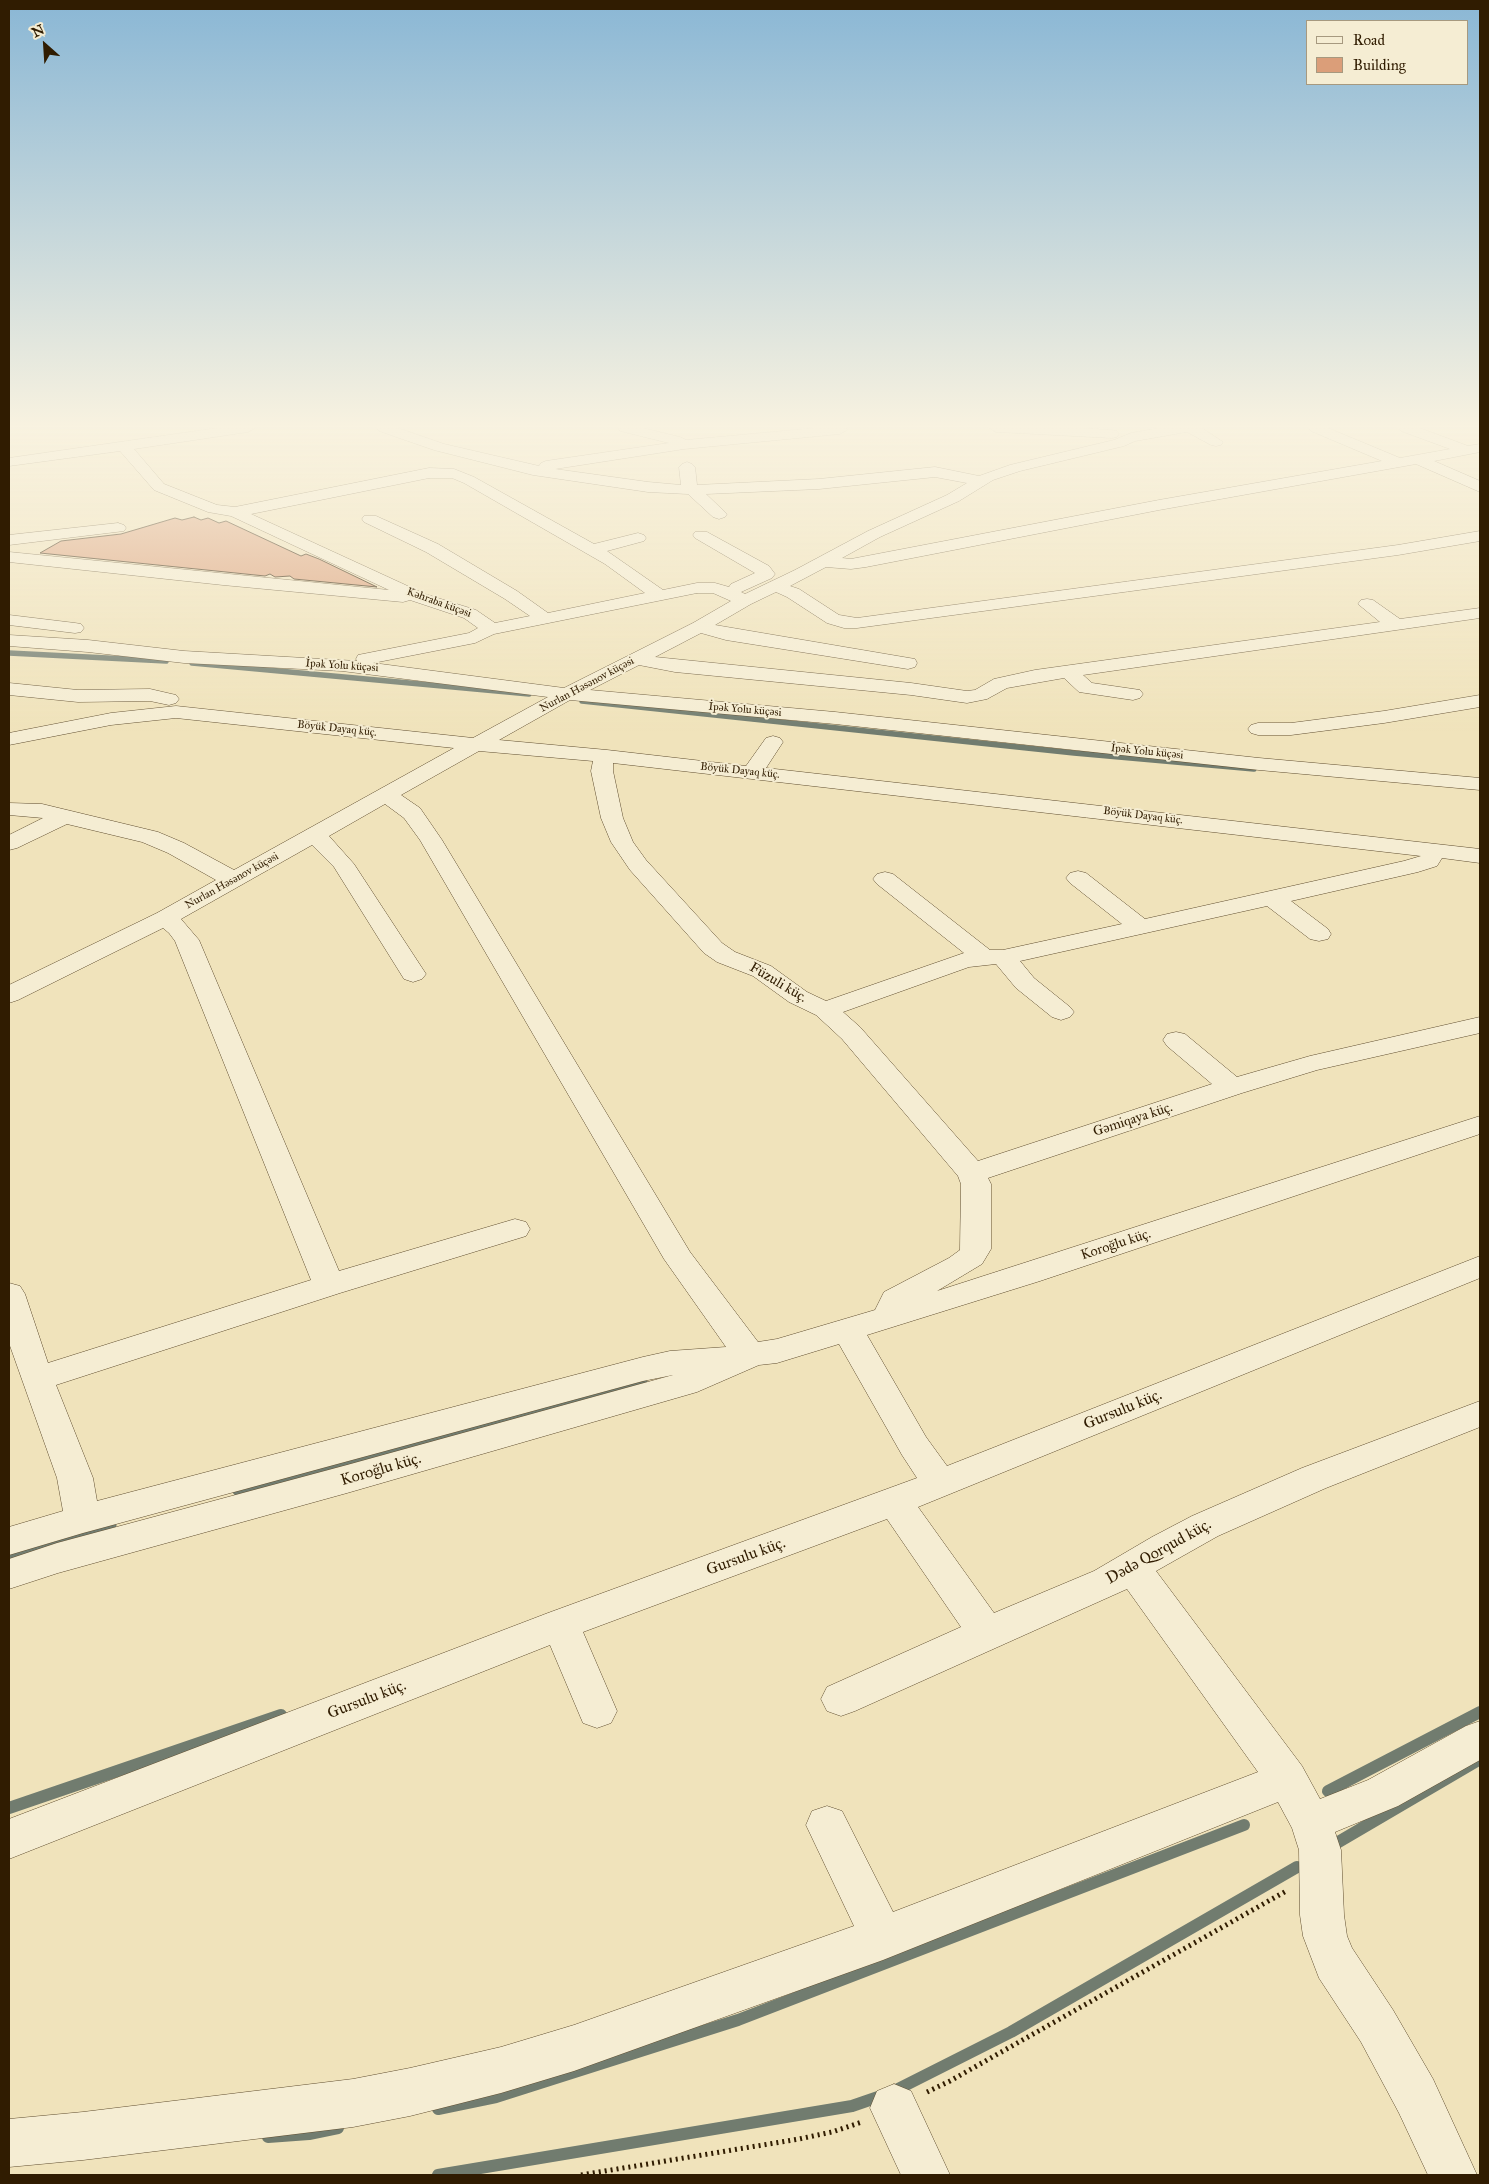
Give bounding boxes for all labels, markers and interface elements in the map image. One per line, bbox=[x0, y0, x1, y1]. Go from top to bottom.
north arrow bbox=[20, 20, 70, 70]
legend bbox=[1306, 20, 1469, 85]
text: N bbox=[29, 21, 47, 41]
text: Road bbox=[1353, 31, 1385, 49]
text: Building bbox=[1353, 56, 1406, 74]
street label: Kəhraba küçəsi bbox=[405, 585, 473, 621]
street label: Nurlan Həsənov küçəsi bbox=[538, 655, 636, 715]
street label: İpək Yolu küçəsi bbox=[305, 657, 379, 675]
street label: İpək Yolu küçəsi bbox=[708, 700, 782, 720]
street label: Böyük Dayaq küç. bbox=[297, 718, 377, 740]
street label: İpək Yolu küçəsi bbox=[1110, 742, 1184, 762]
street label: Böyük Dayaq küç. bbox=[700, 760, 780, 782]
street label: Böyük Dayaq küç. bbox=[1103, 805, 1183, 827]
street label: Nurlan Həsənov küçəsi bbox=[183, 850, 281, 912]
street label: Füzuli küç. bbox=[746, 959, 810, 1007]
street label: Gəmiqaya küç. bbox=[1091, 1099, 1175, 1141]
street label: Koroğlu küç. bbox=[1079, 1226, 1153, 1264]
street label: Gursulu küç. bbox=[1081, 1386, 1165, 1434]
street label: Koroğlu küç. bbox=[338, 1449, 424, 1491]
street label: Dədə Qorqud küç. bbox=[1103, 1515, 1215, 1589]
street label: Gursulu küç. bbox=[704, 1534, 788, 1580]
street label: Gursulu küç. bbox=[325, 1676, 409, 1724]

